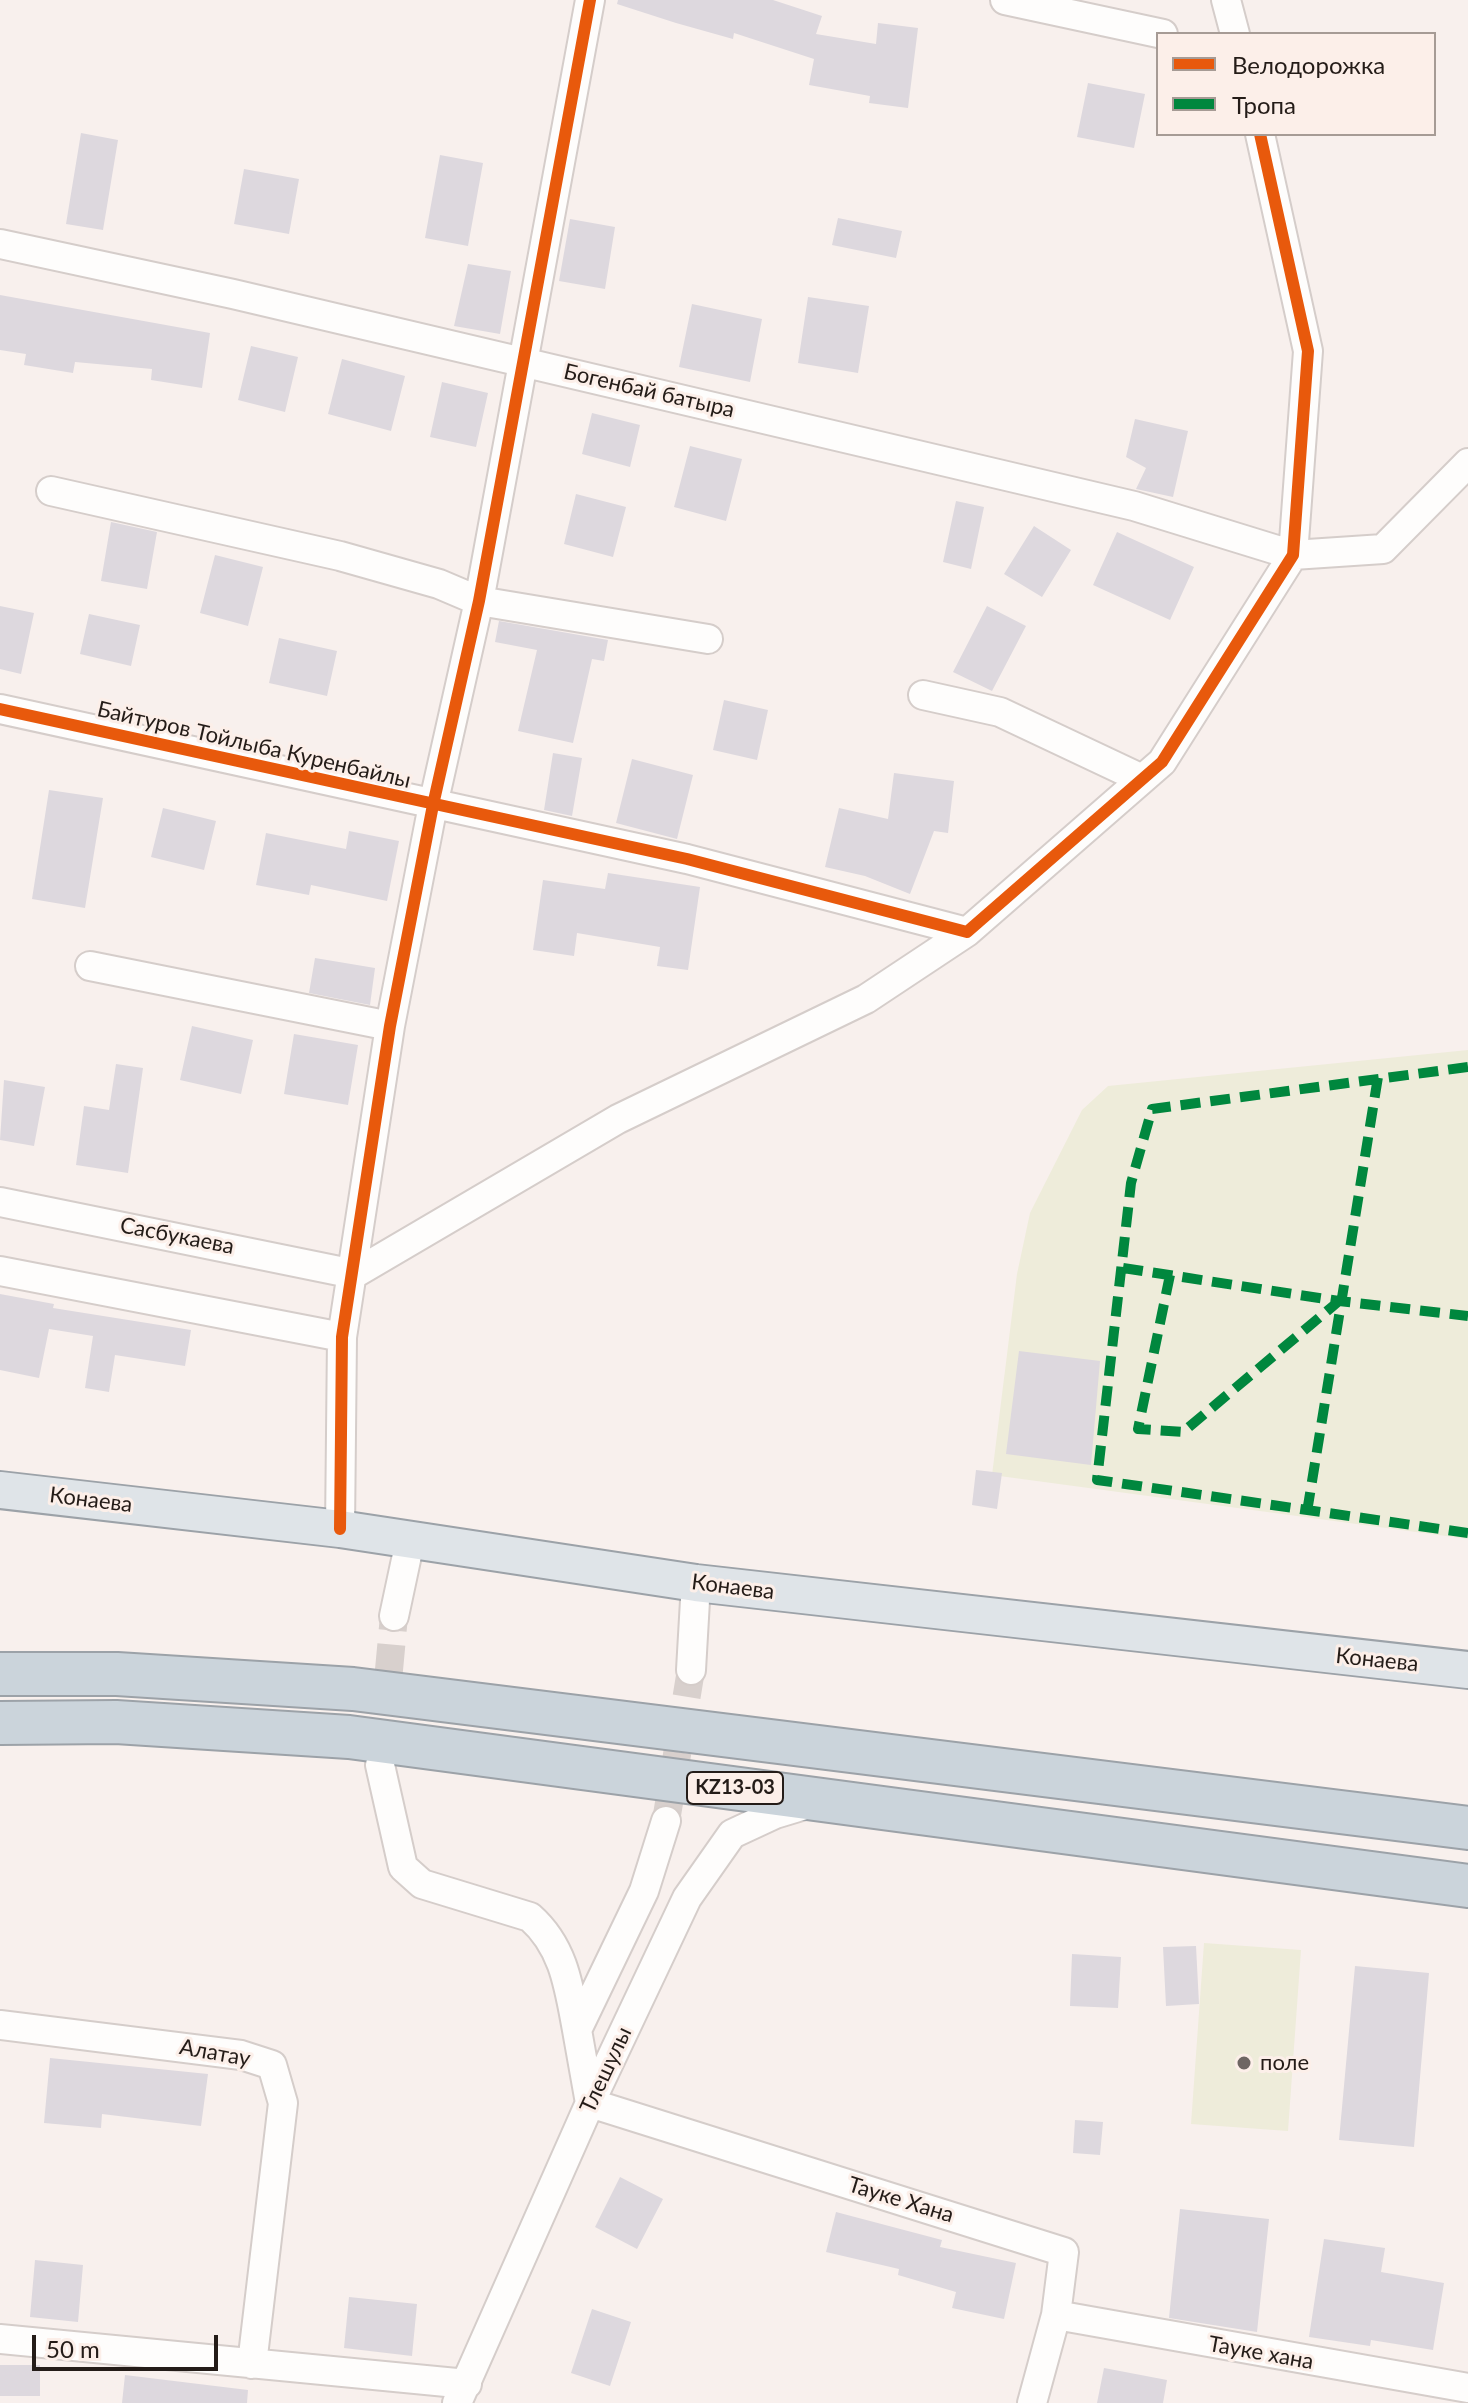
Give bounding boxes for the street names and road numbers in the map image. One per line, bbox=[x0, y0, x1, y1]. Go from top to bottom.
street label: Богенбай батыра bbox=[561, 359, 737, 423]
street label: Байтуров Тойлыба Куренбайлы bbox=[95, 696, 413, 794]
street label: Сасбукаева bbox=[118, 1212, 236, 1260]
street label: Конаева bbox=[48, 1482, 134, 1518]
street label: Конаева bbox=[690, 1569, 776, 1605]
street label: Конаева bbox=[1334, 1643, 1420, 1677]
road number: KZ13-03 bbox=[687, 1772, 783, 1804]
street label: Тлешулы bbox=[575, 2023, 637, 2117]
street label: Алатау bbox=[177, 2034, 253, 2072]
street label: Тауке Хана bbox=[845, 2171, 957, 2229]
street label: Тауке хана bbox=[1207, 2331, 1315, 2375]

